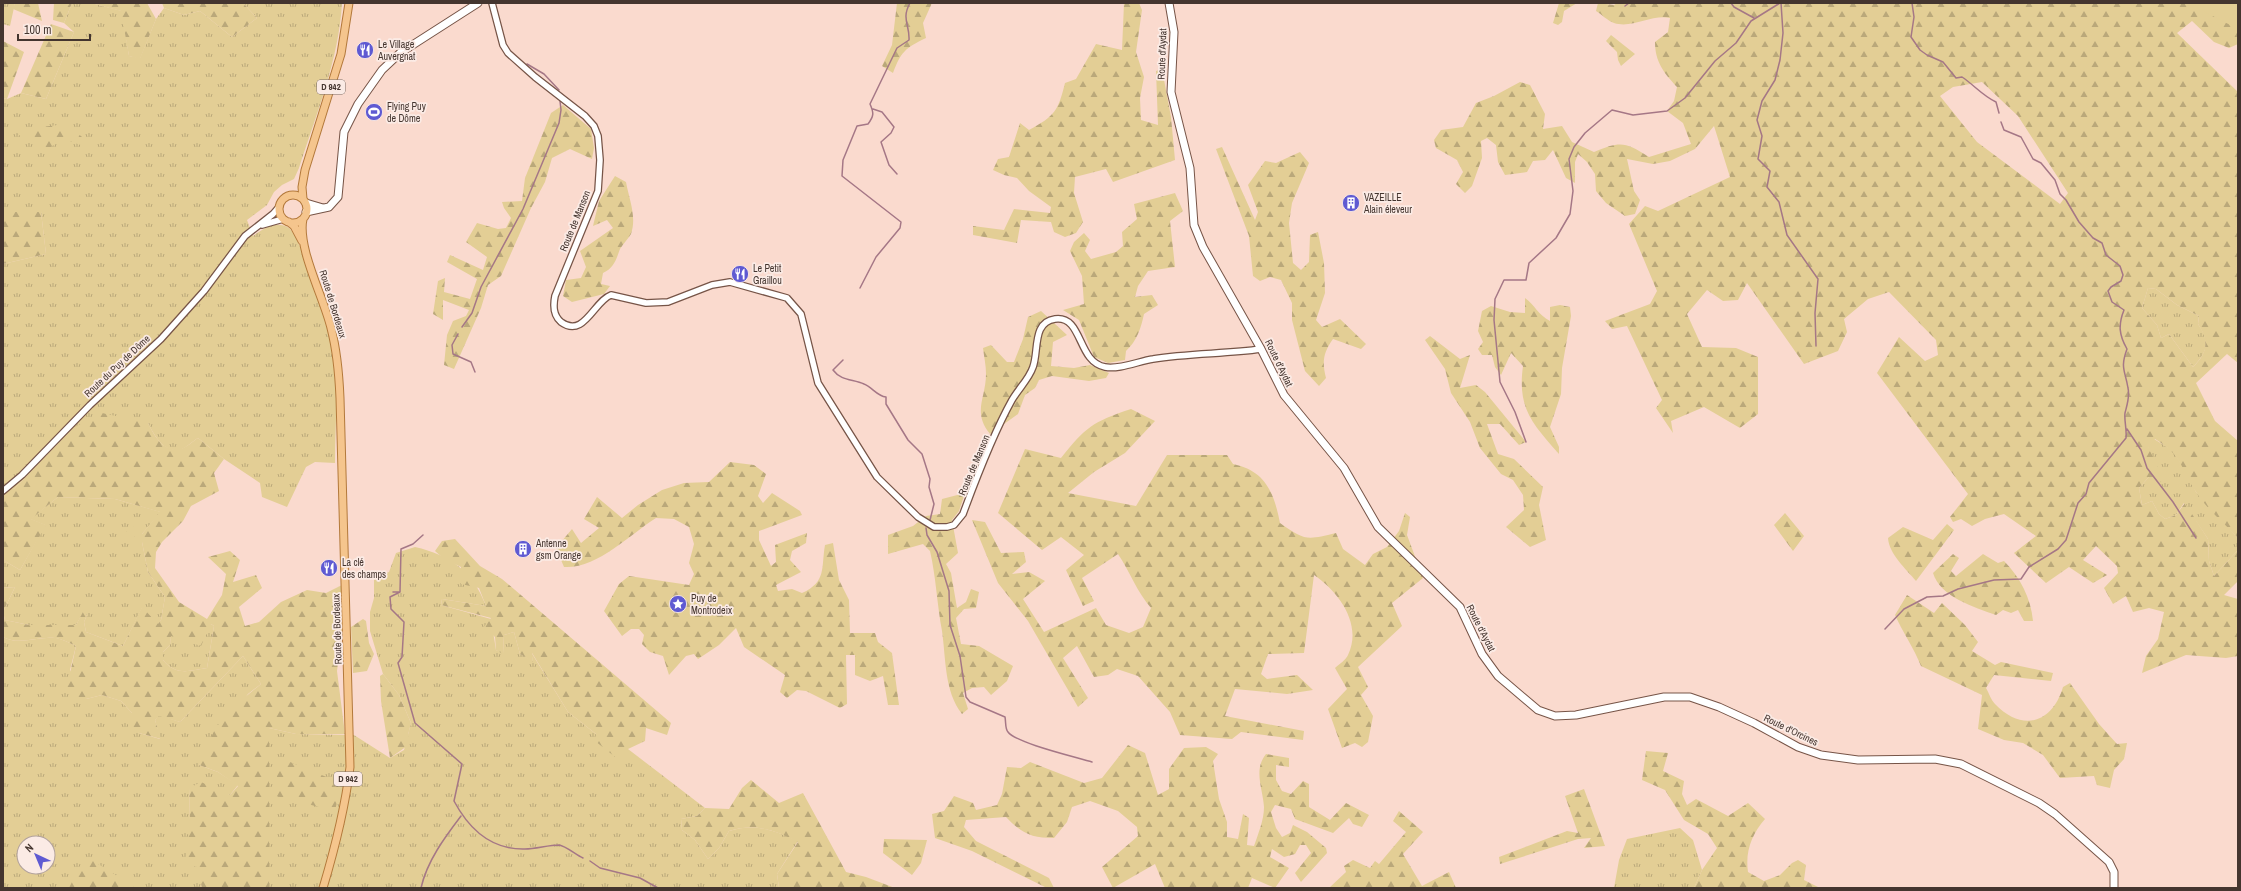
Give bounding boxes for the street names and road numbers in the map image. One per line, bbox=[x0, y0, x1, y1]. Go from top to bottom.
street label: Route d'Aydat bbox=[1155, 28, 1169, 80]
road number: D 942 bbox=[317, 80, 345, 94]
street label: Route de Manson bbox=[557, 189, 593, 253]
street label: Route de Bordeaux bbox=[316, 268, 350, 341]
street label: Route du Puy de Dôme bbox=[81, 332, 153, 400]
street label: Route d'Aydat bbox=[1262, 337, 1296, 389]
street label: Route de Manson bbox=[955, 433, 993, 497]
street label: Route de Bordeaux bbox=[329, 593, 345, 665]
street label: Route d'Aydat bbox=[1464, 602, 1499, 654]
street label: Route d'Orcines bbox=[1762, 711, 1820, 749]
road number: D 942 bbox=[334, 772, 362, 786]

